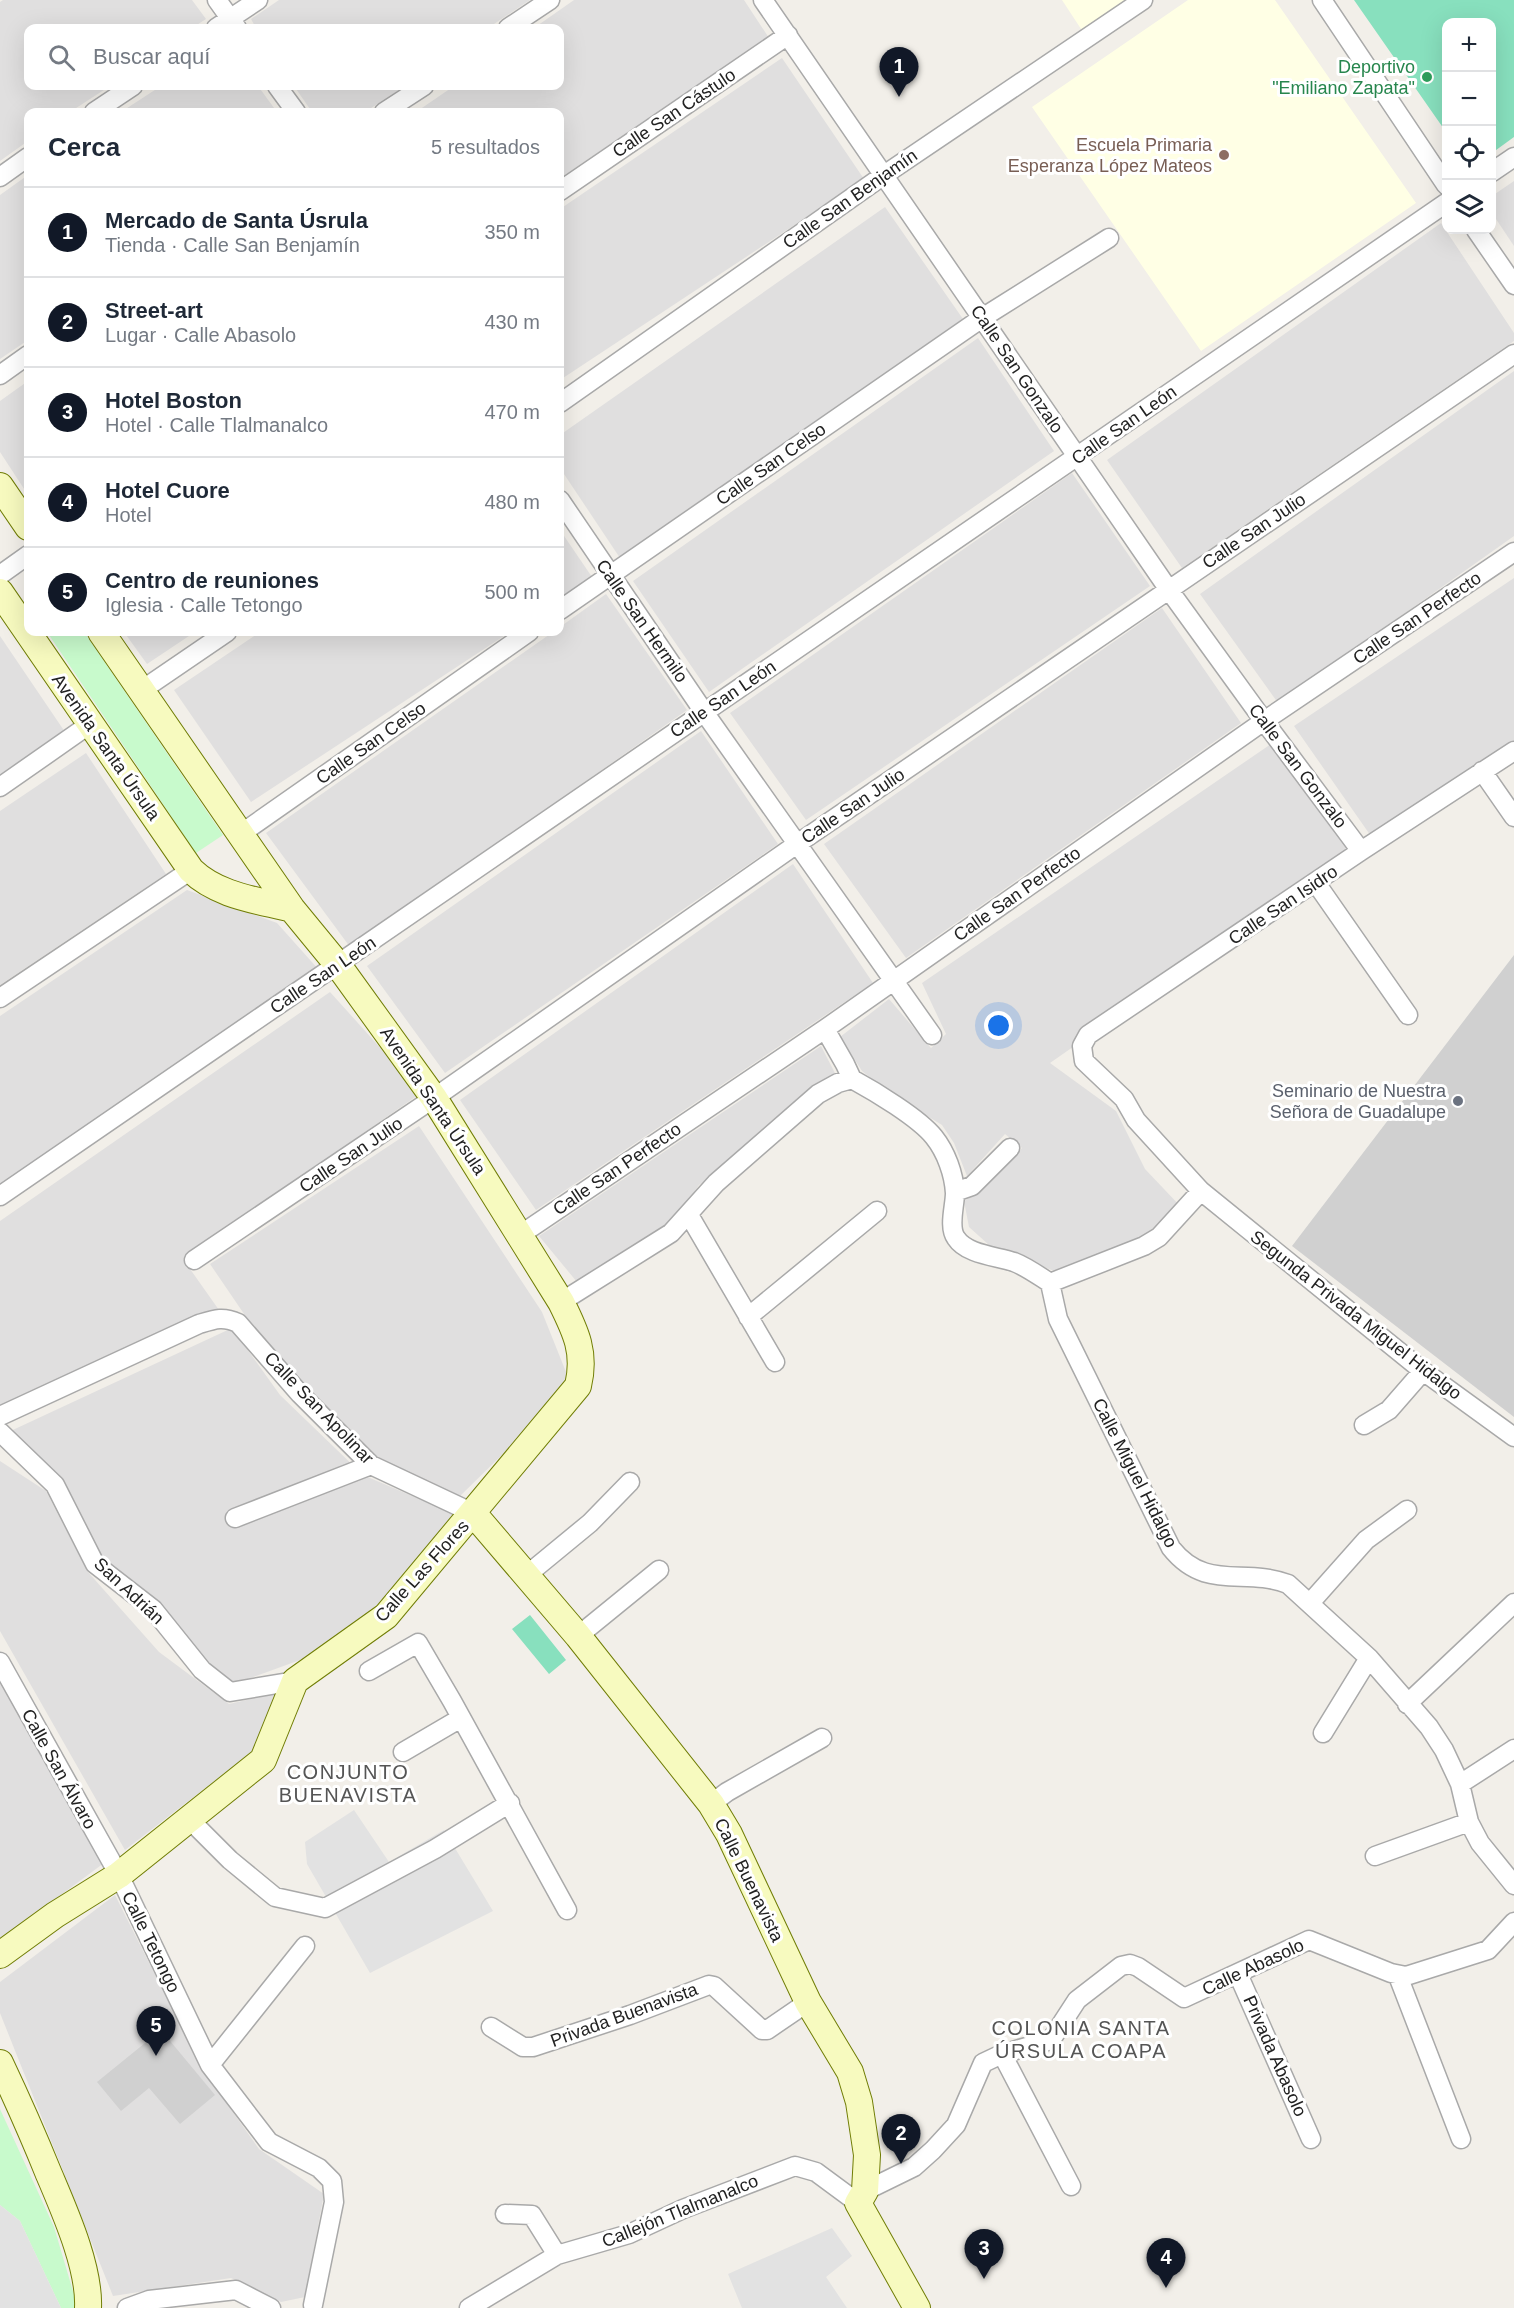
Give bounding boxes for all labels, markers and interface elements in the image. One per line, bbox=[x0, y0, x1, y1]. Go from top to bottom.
map controls bbox=[1442, 18, 1496, 234]
button: + bbox=[1442, 18, 1496, 72]
search box bbox=[24, 24, 564, 90]
icon: search bbox=[45, 41, 78, 74]
text: Buscar aquí bbox=[93, 44, 210, 69]
pin: 1 bbox=[880, 48, 918, 97]
place label: Deportivo "Emiliano Zapata" bbox=[1272, 57, 1415, 98]
street label: Calle San Cástulo bbox=[609, 64, 739, 162]
marker: Deportivo "Emiliano Zapata" bbox=[1420, 70, 1434, 84]
button: − bbox=[1442, 72, 1496, 126]
button: locate bbox=[1442, 126, 1496, 180]
text: Cerca bbox=[48, 132, 120, 162]
place label: Escuela Primaria Esperanza López Mateos bbox=[1008, 135, 1213, 176]
text: 5 resultados bbox=[431, 136, 540, 158]
street label: Calle San Benjamín bbox=[779, 145, 921, 253]
marker: Escuela Primaria Esperanza López Mateos bbox=[1217, 148, 1231, 162]
button: layers bbox=[1442, 180, 1496, 234]
text: Mercado de Santa Úsrula bbox=[105, 208, 368, 233]
text: 1 bbox=[62, 221, 73, 243]
text: 350 m bbox=[484, 221, 540, 243]
text: Tienda · Calle San Benjamín bbox=[105, 234, 360, 256]
text: Street-art bbox=[105, 298, 203, 323]
street label: Calle San Gonzalo bbox=[967, 301, 1067, 437]
text: 2 bbox=[62, 311, 73, 333]
text: 430 m bbox=[484, 311, 540, 333]
text: Lugar · Calle Abasolo bbox=[105, 324, 296, 346]
street label: Calle San León bbox=[1068, 382, 1180, 468]
text: Hotel Boston bbox=[105, 388, 242, 413]
text: 3 bbox=[62, 401, 73, 423]
text: 470 m bbox=[484, 401, 540, 423]
text: Hotel · Calle Tlalmanalco bbox=[105, 414, 328, 436]
street label: Calle San Celso bbox=[712, 419, 830, 509]
text: Hotel Cuore bbox=[105, 478, 230, 503]
street label: Calle San Julio bbox=[1199, 489, 1309, 573]
text: 4 bbox=[62, 491, 73, 513]
text: 480 m bbox=[484, 491, 540, 513]
text: Hotel bbox=[105, 504, 152, 526]
street label: Calle San Hermilo bbox=[592, 556, 692, 686]
text: Centro de reuniones bbox=[105, 568, 319, 593]
street label: Calle San Perfecto bbox=[1349, 568, 1485, 668]
text: 5 bbox=[62, 581, 73, 603]
text: 500 m bbox=[484, 581, 540, 603]
text: Iglesia · Calle Tetongo bbox=[105, 594, 303, 616]
street label: Calle San León bbox=[666, 656, 780, 742]
street label: Avenida Santa Úrsula bbox=[48, 670, 165, 825]
street label: Calle San Celso bbox=[312, 698, 430, 788]
street label: Calle San Gonzalo bbox=[1245, 700, 1351, 832]
street label: Calle San Julio bbox=[798, 764, 908, 848]
street label: Calle San Perfecto bbox=[950, 843, 1084, 945]
street label: Calle San Isidro bbox=[1225, 861, 1341, 949]
street label: Calle San León bbox=[266, 932, 380, 1018]
your location bbox=[984, 1011, 1013, 1040]
street label: Avenida Santa Úrsula bbox=[376, 1023, 491, 1179]
place label: Seminario de Nuestra Señora de Guadalupe bbox=[1270, 1081, 1447, 1122]
marker: Seminario de Nuestra Señora de Guadalupe bbox=[1451, 1094, 1465, 1108]
street label: Calle San Julio bbox=[296, 1113, 406, 1197]
street label: Calle San Perfecto bbox=[549, 1119, 685, 1219]
street label: Segunda Privada Miguel Hidalgo bbox=[1247, 1226, 1465, 1404]
street label: Calle San Apolinar bbox=[260, 1348, 378, 1468]
street label: Calle Miguel Hidalgo bbox=[1089, 1395, 1181, 1551]
street label: Calle Las Flores bbox=[371, 1516, 473, 1626]
street label: San Adrián bbox=[90, 1554, 168, 1628]
street label: Calle San Álvaro bbox=[18, 1706, 100, 1832]
district label: CONJUNTO BUENAVISTA bbox=[279, 1761, 417, 1806]
street label: Calle Buenavista bbox=[710, 1815, 788, 1946]
street label: Calle Tetongo bbox=[118, 1888, 184, 1996]
street label: Calle Abasolo bbox=[1199, 1935, 1307, 1999]
street label: Privada Buenavista bbox=[548, 1979, 701, 2051]
street label: Privada Abasolo bbox=[1239, 1993, 1311, 2119]
pin: 5 bbox=[136, 2006, 176, 2056]
district label: COLONIA SANTA ÚRSULA COAPA bbox=[991, 2017, 1171, 2062]
pin: 2 bbox=[882, 2114, 920, 2164]
street label: Callejón Tlalmanalco bbox=[599, 2170, 761, 2252]
pin: 3 bbox=[964, 2230, 1004, 2279]
pin: 4 bbox=[1146, 2238, 1186, 2288]

